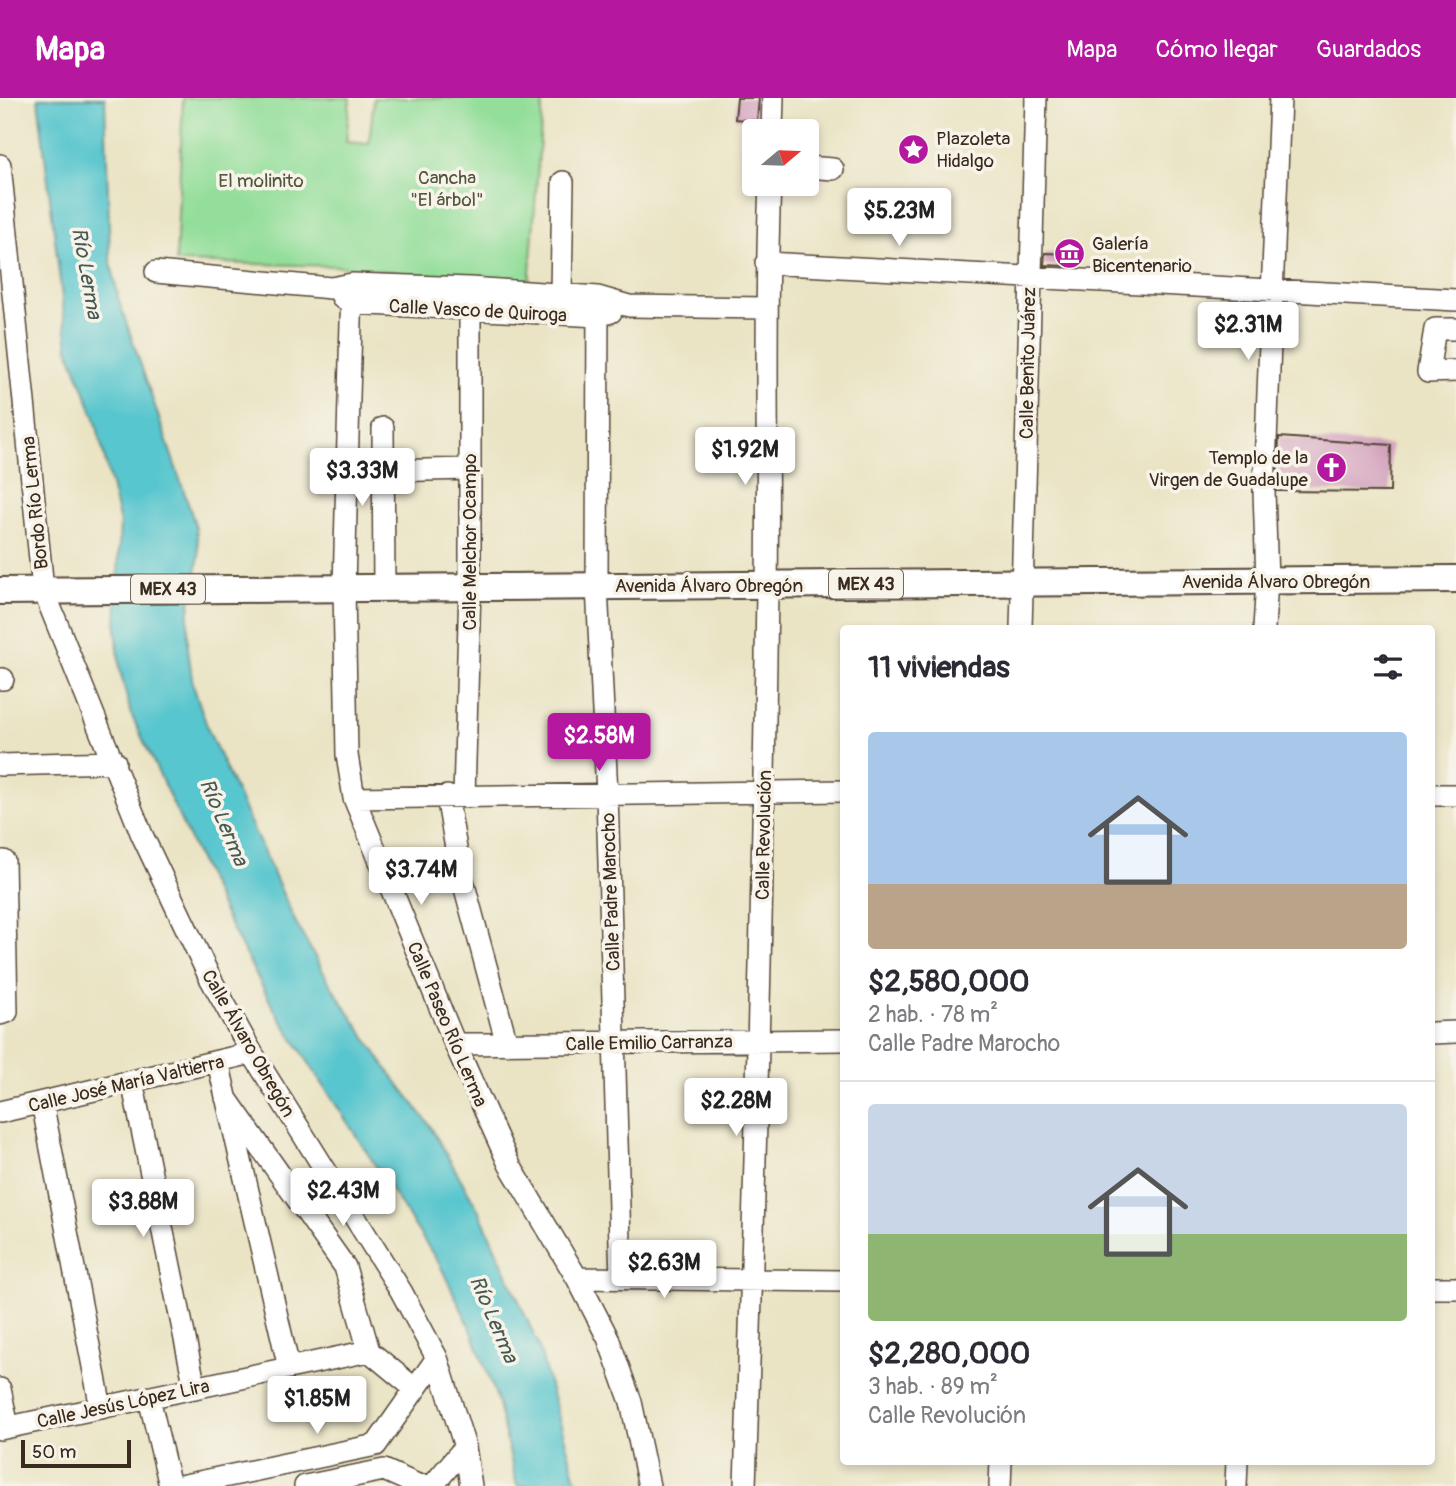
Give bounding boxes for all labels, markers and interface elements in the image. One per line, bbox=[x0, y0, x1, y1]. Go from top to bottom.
text: Mapa bbox=[35, 29, 105, 70]
text: Mapa bbox=[1067, 35, 1118, 64]
text: Cómo llegar bbox=[1156, 35, 1278, 64]
text: Guardados bbox=[1316, 35, 1421, 64]
north arrow bbox=[742, 119, 819, 196]
map controls bbox=[742, 119, 819, 196]
place label: Plazoleta Hidalgo bbox=[936, 127, 1010, 173]
place icon: Plazoleta Hidalgo bbox=[896, 132, 930, 166]
park label: Cancha "El árbol" bbox=[410, 166, 484, 212]
park label: El molinito bbox=[218, 169, 304, 193]
pin: $5.23M bbox=[842, 188, 956, 248]
text: $5.23M bbox=[863, 196, 935, 225]
water label: Río Lerma bbox=[65, 225, 108, 322]
place label: Galería Bicentenario bbox=[1092, 232, 1192, 278]
museum icon: Galería Bicentenario bbox=[1052, 237, 1086, 271]
street label: Calle Benito Juárez bbox=[1015, 287, 1041, 439]
street label: Calle Vasco de Quiroga bbox=[388, 294, 568, 328]
pin: $2.31M bbox=[1191, 302, 1305, 362]
text: $2.31M bbox=[1214, 310, 1282, 339]
pin: $1.92M bbox=[688, 428, 802, 487]
street label: Bordo Río Lerma bbox=[16, 435, 54, 571]
text: $1.92M bbox=[711, 435, 779, 464]
place label: Templo de la Virgen de Guadalupe bbox=[1148, 446, 1309, 492]
pin: $3.33M bbox=[305, 448, 419, 508]
church icon: Templo de la Virgen de Guadalupe bbox=[1314, 451, 1348, 485]
street label: Calle Melchor Ocampo bbox=[458, 454, 482, 630]
text: $3.33M bbox=[326, 456, 398, 485]
road number: MEX 43 bbox=[829, 570, 903, 598]
street label: Avenida Álvaro Obregón bbox=[1182, 570, 1370, 594]
road number: MEX 43 bbox=[131, 574, 205, 603]
street label: Avenida Álvaro Obregón bbox=[615, 574, 803, 598]
icon: filters bbox=[1369, 648, 1407, 686]
text: 11 viviendas bbox=[868, 649, 1010, 686]
pin: $2.58M bbox=[542, 714, 656, 773]
text: $2.58M bbox=[564, 721, 634, 750]
street label: Calle Revolución bbox=[751, 770, 777, 900]
water label: Río Lerma bbox=[193, 775, 254, 871]
icon: home bbox=[1075, 777, 1201, 903]
street label: Calle Padre Marocho bbox=[596, 812, 626, 972]
pin: $3.74M bbox=[364, 848, 478, 907]
text: $3.74M bbox=[385, 855, 457, 884]
street label: Calle Paseo Río Lerma bbox=[401, 938, 493, 1111]
text: $2,580,000 bbox=[868, 963, 1030, 1000]
street label: Calle Álvaro Obregón bbox=[196, 965, 300, 1122]
text: 2 hab. · 78 m² bbox=[868, 1000, 998, 1029]
text: Calle Padre Marocho bbox=[868, 1029, 1060, 1058]
street label: Calle Emilio Carranza bbox=[565, 1030, 733, 1056]
street label: Calle José María Valtierra bbox=[26, 1050, 227, 1118]
pin: $2.28M bbox=[679, 1079, 793, 1138]
text: $2.28M bbox=[700, 1086, 772, 1115]
icon: home bbox=[1075, 1149, 1201, 1275]
pin: $2.43M bbox=[286, 1168, 400, 1228]
text: $2.43M bbox=[306, 1176, 380, 1205]
pin: $3.88M bbox=[86, 1180, 200, 1239]
text: $3.88M bbox=[108, 1187, 178, 1216]
pin: $2.63M bbox=[607, 1240, 721, 1300]
text: $2.63M bbox=[627, 1248, 701, 1277]
water label: Río Lerma bbox=[463, 1272, 524, 1368]
text: $2,280,000 bbox=[868, 1335, 1030, 1372]
text: 3 hab. · 89 m² bbox=[868, 1372, 998, 1401]
street label: Calle Jesús López Lira bbox=[35, 1374, 212, 1434]
pin: $1.85M bbox=[260, 1376, 374, 1436]
text: $1.85M bbox=[283, 1384, 351, 1413]
text: Calle Revolución bbox=[868, 1401, 1026, 1430]
scale bar bbox=[21, 1437, 131, 1469]
text: 50 m bbox=[32, 1440, 76, 1464]

